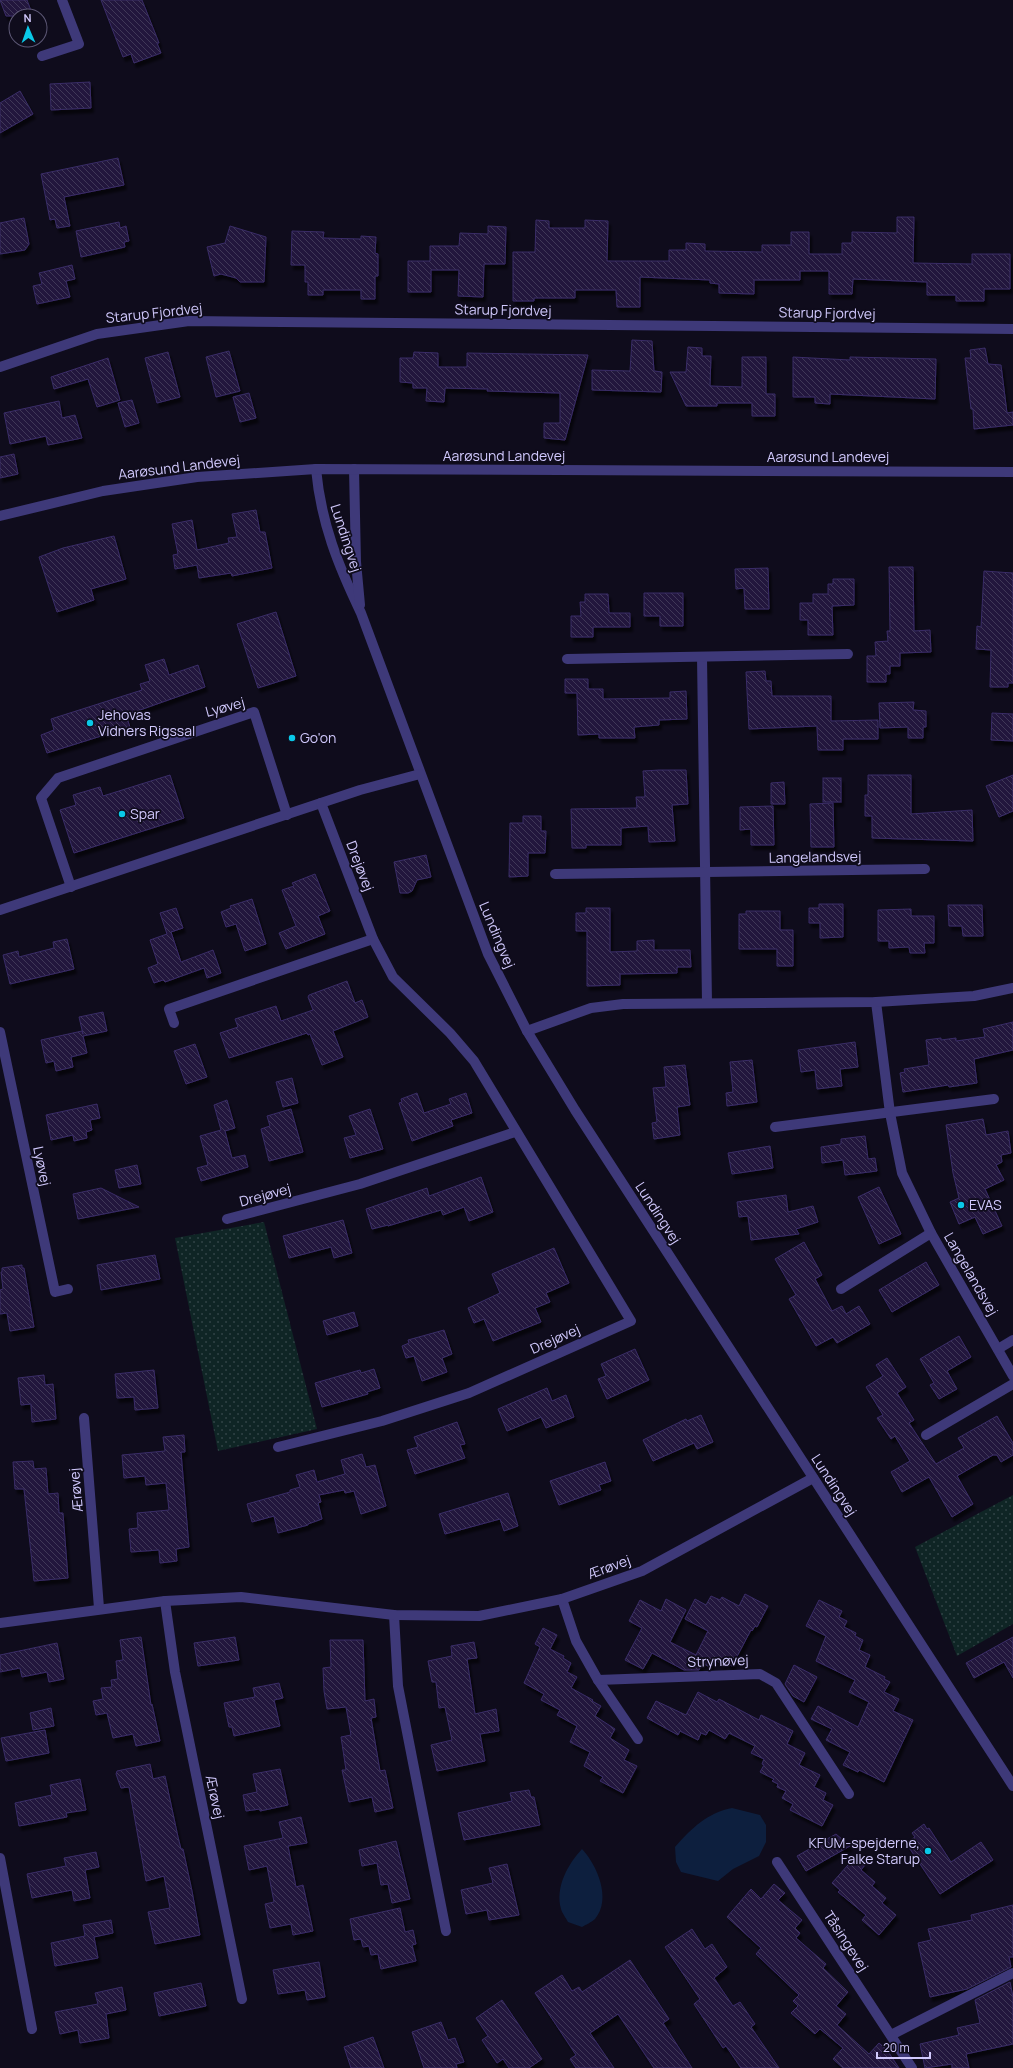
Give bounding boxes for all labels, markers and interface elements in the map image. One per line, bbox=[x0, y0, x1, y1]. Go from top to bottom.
north arrow bbox=[8, 8, 48, 48]
text: N bbox=[23, 10, 32, 25]
street label: Starup Fjordvej bbox=[105, 298, 203, 327]
street label: Starup Fjordvej bbox=[454, 299, 552, 320]
street label: Starup Fjordvej bbox=[778, 302, 876, 323]
street label: Aarøsund Landevej bbox=[443, 446, 565, 465]
street label: Aarøsund Landevej bbox=[767, 447, 889, 466]
street label: Aarøsund Landevej bbox=[117, 450, 241, 483]
street label: Lundingvej bbox=[327, 501, 366, 574]
street label: Lyøvej bbox=[203, 692, 247, 721]
place label: Jehovas Vidners Rigssal bbox=[98, 705, 195, 740]
marker: Jehovas Vidners Rigssal bbox=[85, 718, 95, 728]
place label: Go'on bbox=[300, 728, 336, 747]
marker: Go'on bbox=[287, 733, 297, 743]
place label: Spar bbox=[130, 804, 160, 823]
marker: Spar bbox=[117, 809, 127, 819]
street label: Drejøvej bbox=[342, 838, 379, 894]
street label: Langelandsvej bbox=[768, 846, 862, 867]
street label: Lundingvej bbox=[475, 899, 520, 971]
street label: Lyøvej bbox=[29, 1144, 56, 1187]
street label: Lundingvej bbox=[631, 1178, 686, 1247]
street label: Drejøvej bbox=[237, 1179, 293, 1210]
place label: EVAS bbox=[969, 1195, 1002, 1214]
marker: EVAS bbox=[956, 1200, 966, 1210]
street label: Langelandsvej bbox=[940, 1229, 1003, 1319]
street label: Drejøvej bbox=[527, 1319, 583, 1358]
street label: Lundingvej bbox=[807, 1450, 862, 1519]
street label: Ærøvej bbox=[64, 1467, 87, 1513]
street label: Ærøvej bbox=[585, 1550, 633, 1583]
street label: Strynøvej bbox=[687, 1650, 749, 1671]
street label: Ærøvej bbox=[202, 1773, 229, 1821]
place label: KFUM-spejderne, Falke Starup bbox=[808, 1833, 920, 1868]
marker: KFUM-spejderne, Falke Starup bbox=[923, 1846, 933, 1856]
street label: Tåsingevej bbox=[820, 1907, 873, 1975]
scale bar bbox=[877, 2034, 930, 2060]
text: 20 m bbox=[883, 2039, 910, 2056]

